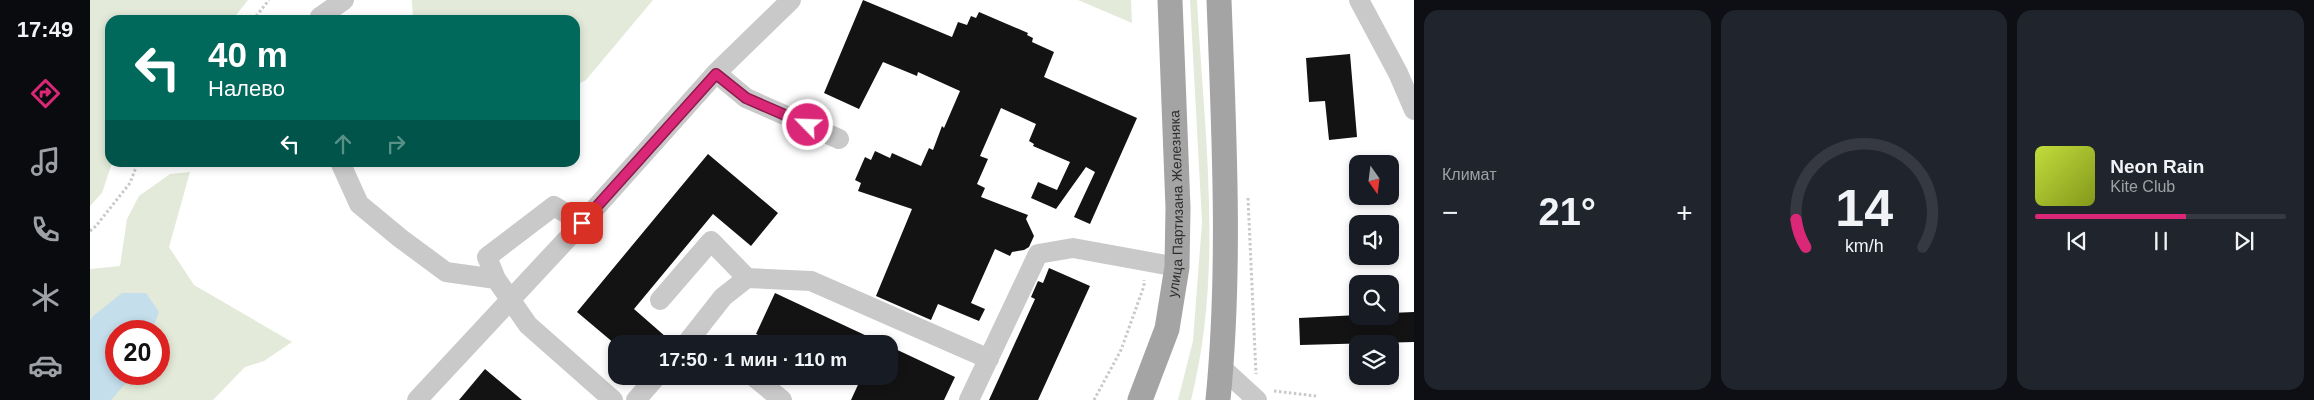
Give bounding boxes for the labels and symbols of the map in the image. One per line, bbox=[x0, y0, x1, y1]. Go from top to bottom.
position arrow bbox=[781, 98, 833, 150]
street label: улица Партизана Железняка bbox=[1164, 110, 1186, 298]
north arrow bbox=[1349, 155, 1399, 205]
pin bbox=[561, 202, 603, 244]
speed limit sign: 20 bbox=[105, 320, 170, 385]

